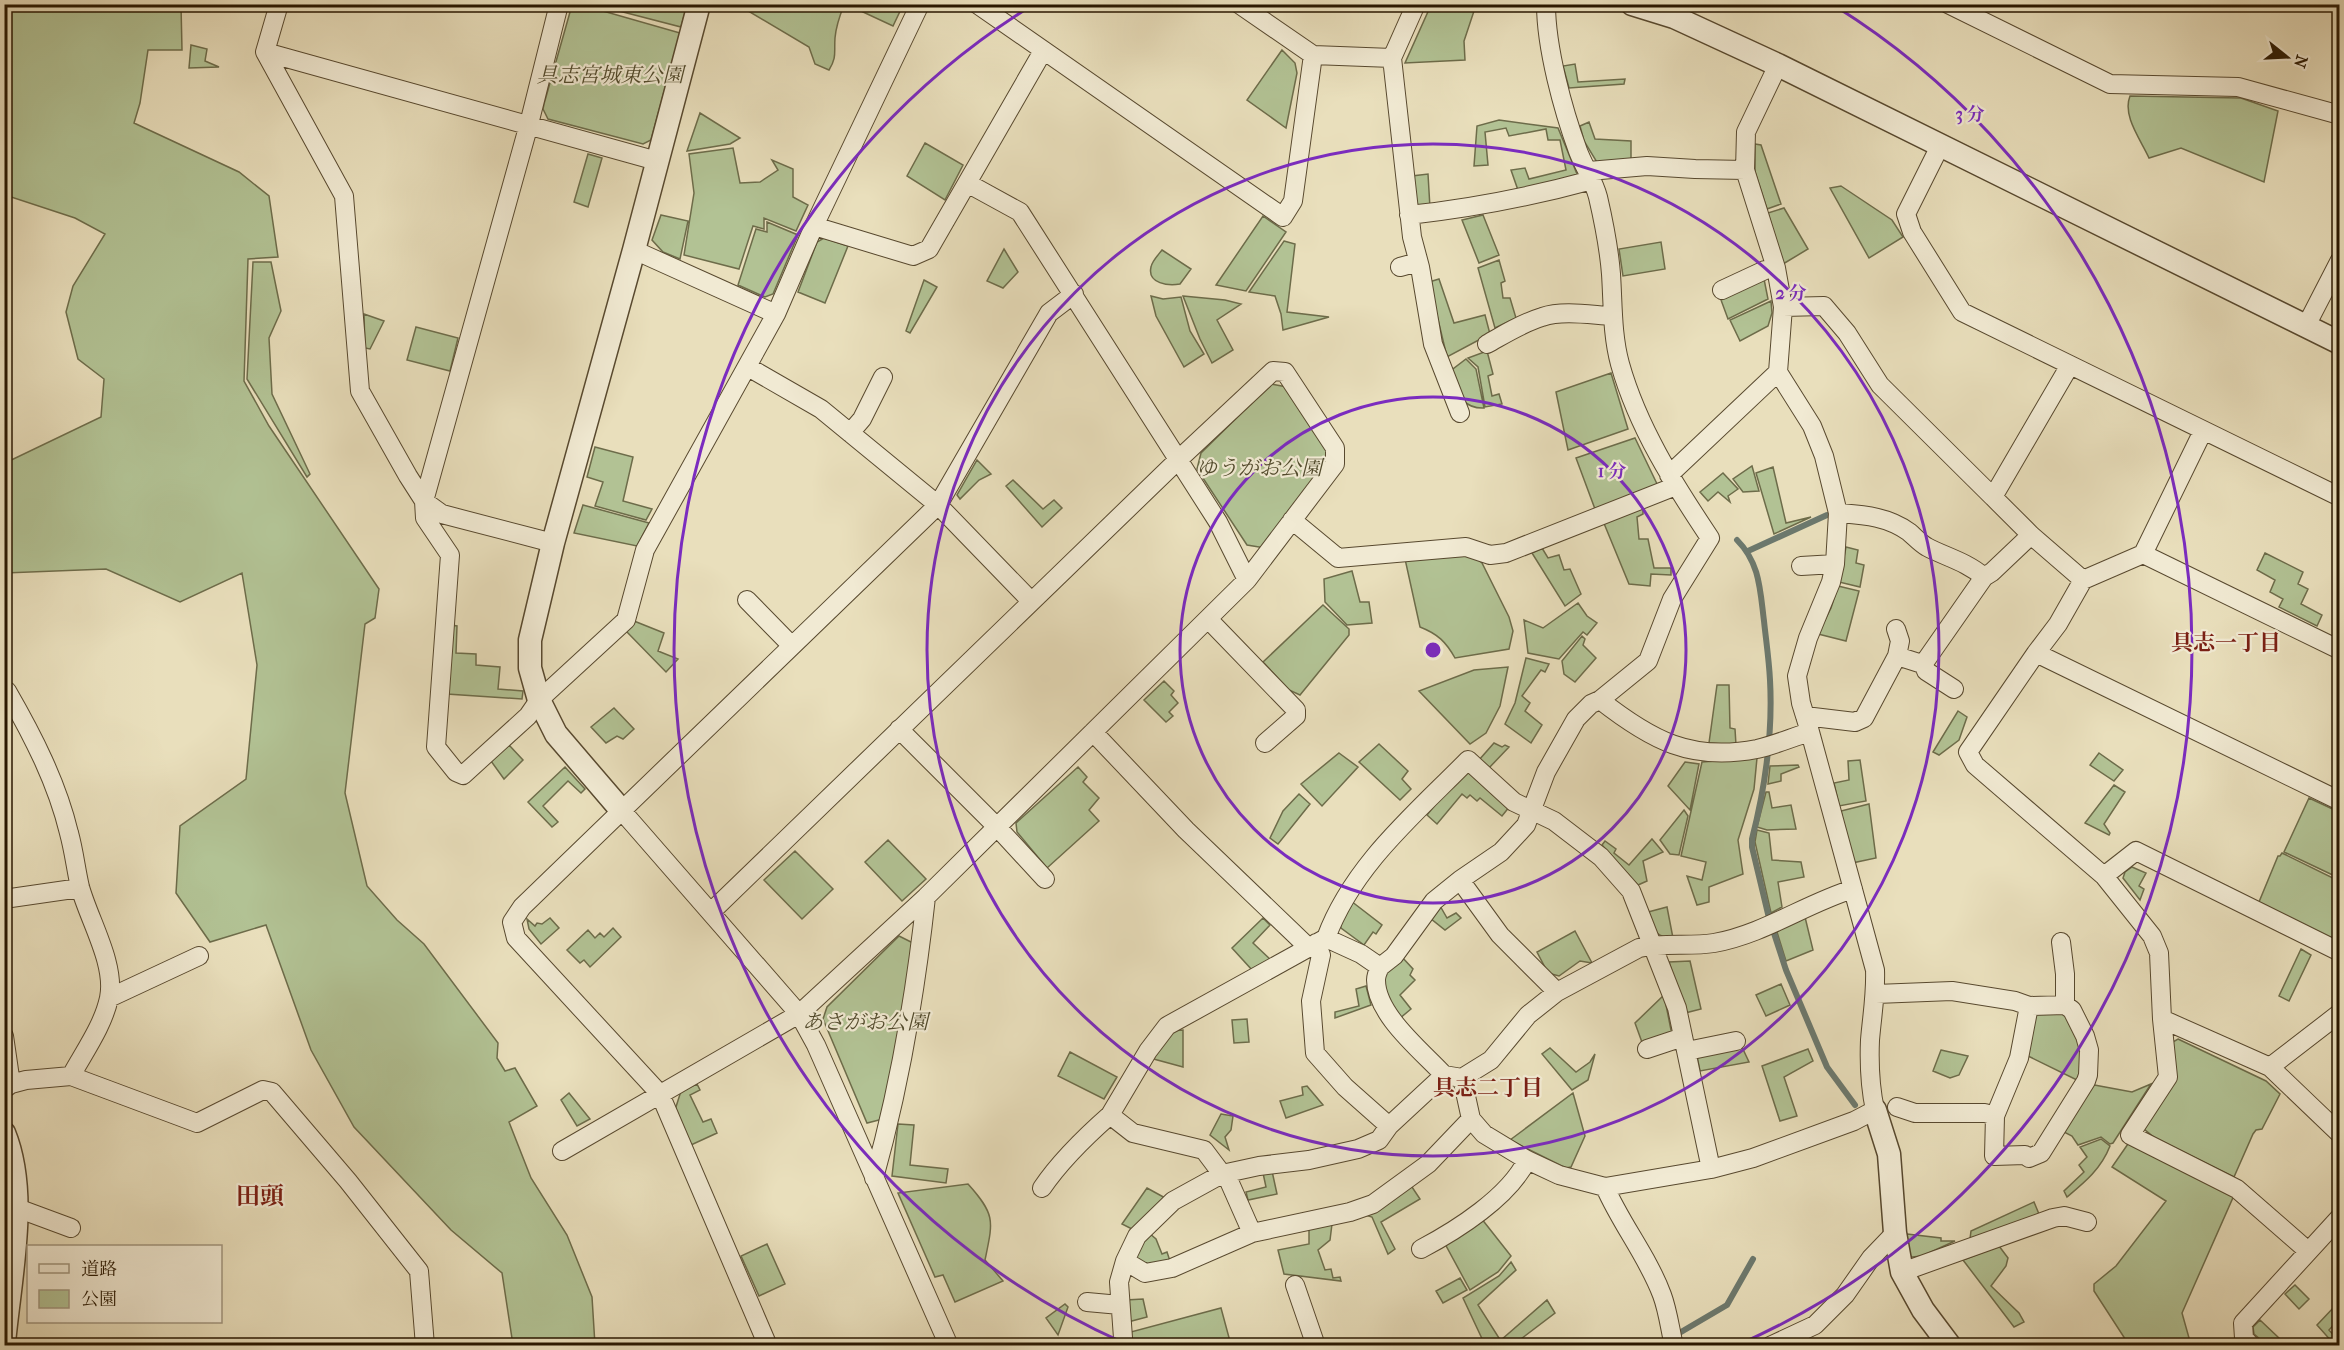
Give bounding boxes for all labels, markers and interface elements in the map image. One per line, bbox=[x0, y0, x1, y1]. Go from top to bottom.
north arrow bbox=[2257, 27, 2317, 87]
text: N bbox=[2290, 53, 2312, 71]
park label: 具志宮城東公園 bbox=[537, 63, 686, 87]
text: 3 分 bbox=[1955, 104, 1985, 125]
text: 2 分 bbox=[1775, 283, 1807, 304]
park label: ゆうがお公園 bbox=[1196, 456, 1325, 480]
text: 1 分 bbox=[1598, 461, 1626, 482]
district label: 具志一丁目 bbox=[2171, 630, 2281, 656]
centre of rings bbox=[1423, 640, 1443, 660]
park label: あさがお公園 bbox=[802, 1010, 931, 1034]
district label: 具志二丁目 bbox=[1433, 1075, 1543, 1101]
district label: 田頭 bbox=[236, 1182, 284, 1210]
legend bbox=[27, 1245, 222, 1323]
text: 道路 bbox=[81, 1259, 117, 1280]
text: 公園 bbox=[81, 1289, 117, 1310]

